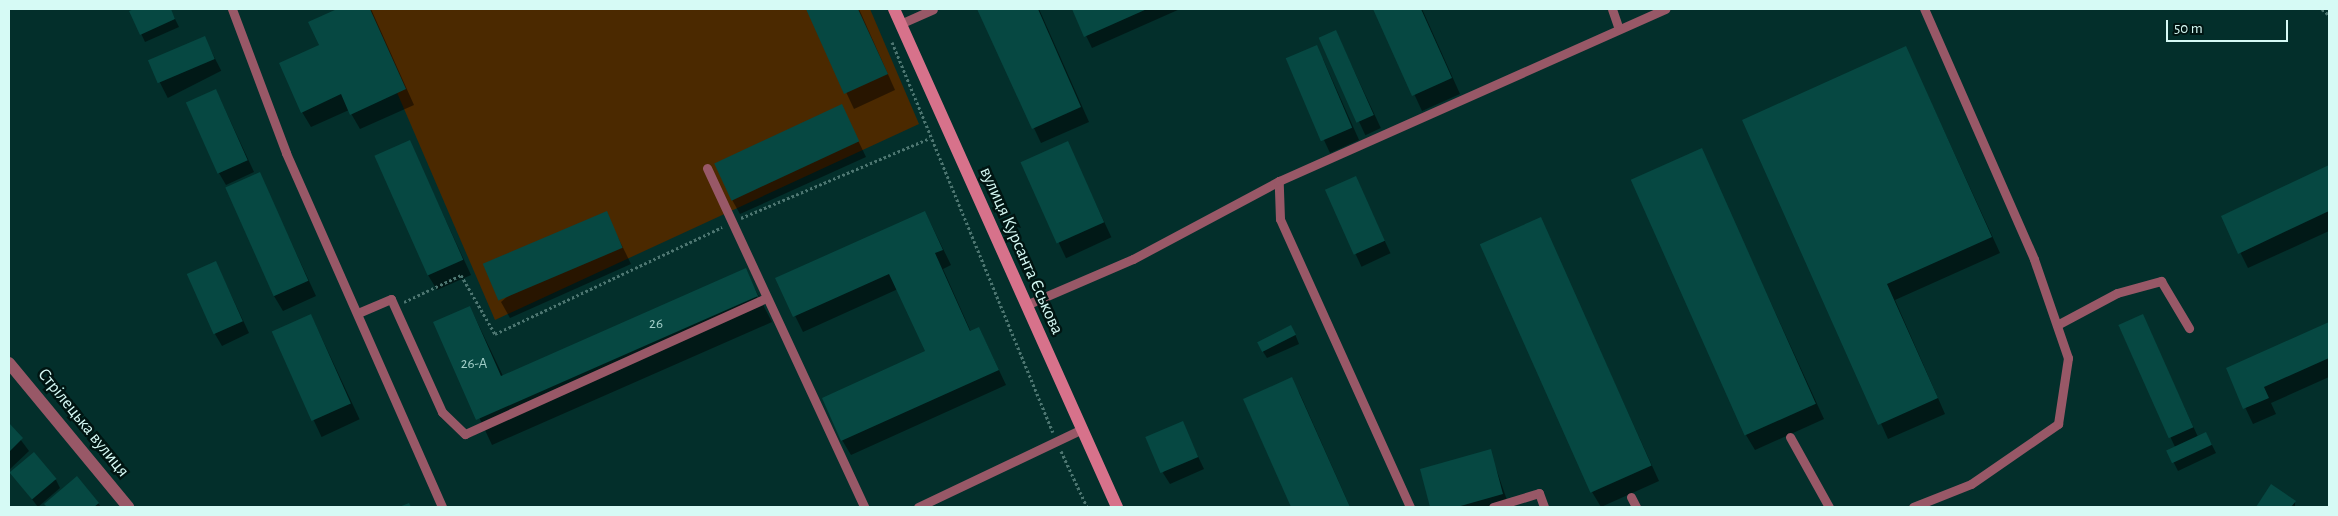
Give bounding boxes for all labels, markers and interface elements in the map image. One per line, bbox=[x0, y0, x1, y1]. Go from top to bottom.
scale bar bbox=[2168, 10, 2290, 42]
text: 50 m bbox=[2174, 21, 2203, 36]
street label: вулиця Курсанта Єськова bbox=[974, 164, 1068, 338]
house number: 26 bbox=[649, 315, 663, 333]
house number: 26-А bbox=[461, 355, 487, 373]
street label: Стрілецька вулиця bbox=[33, 364, 133, 482]

